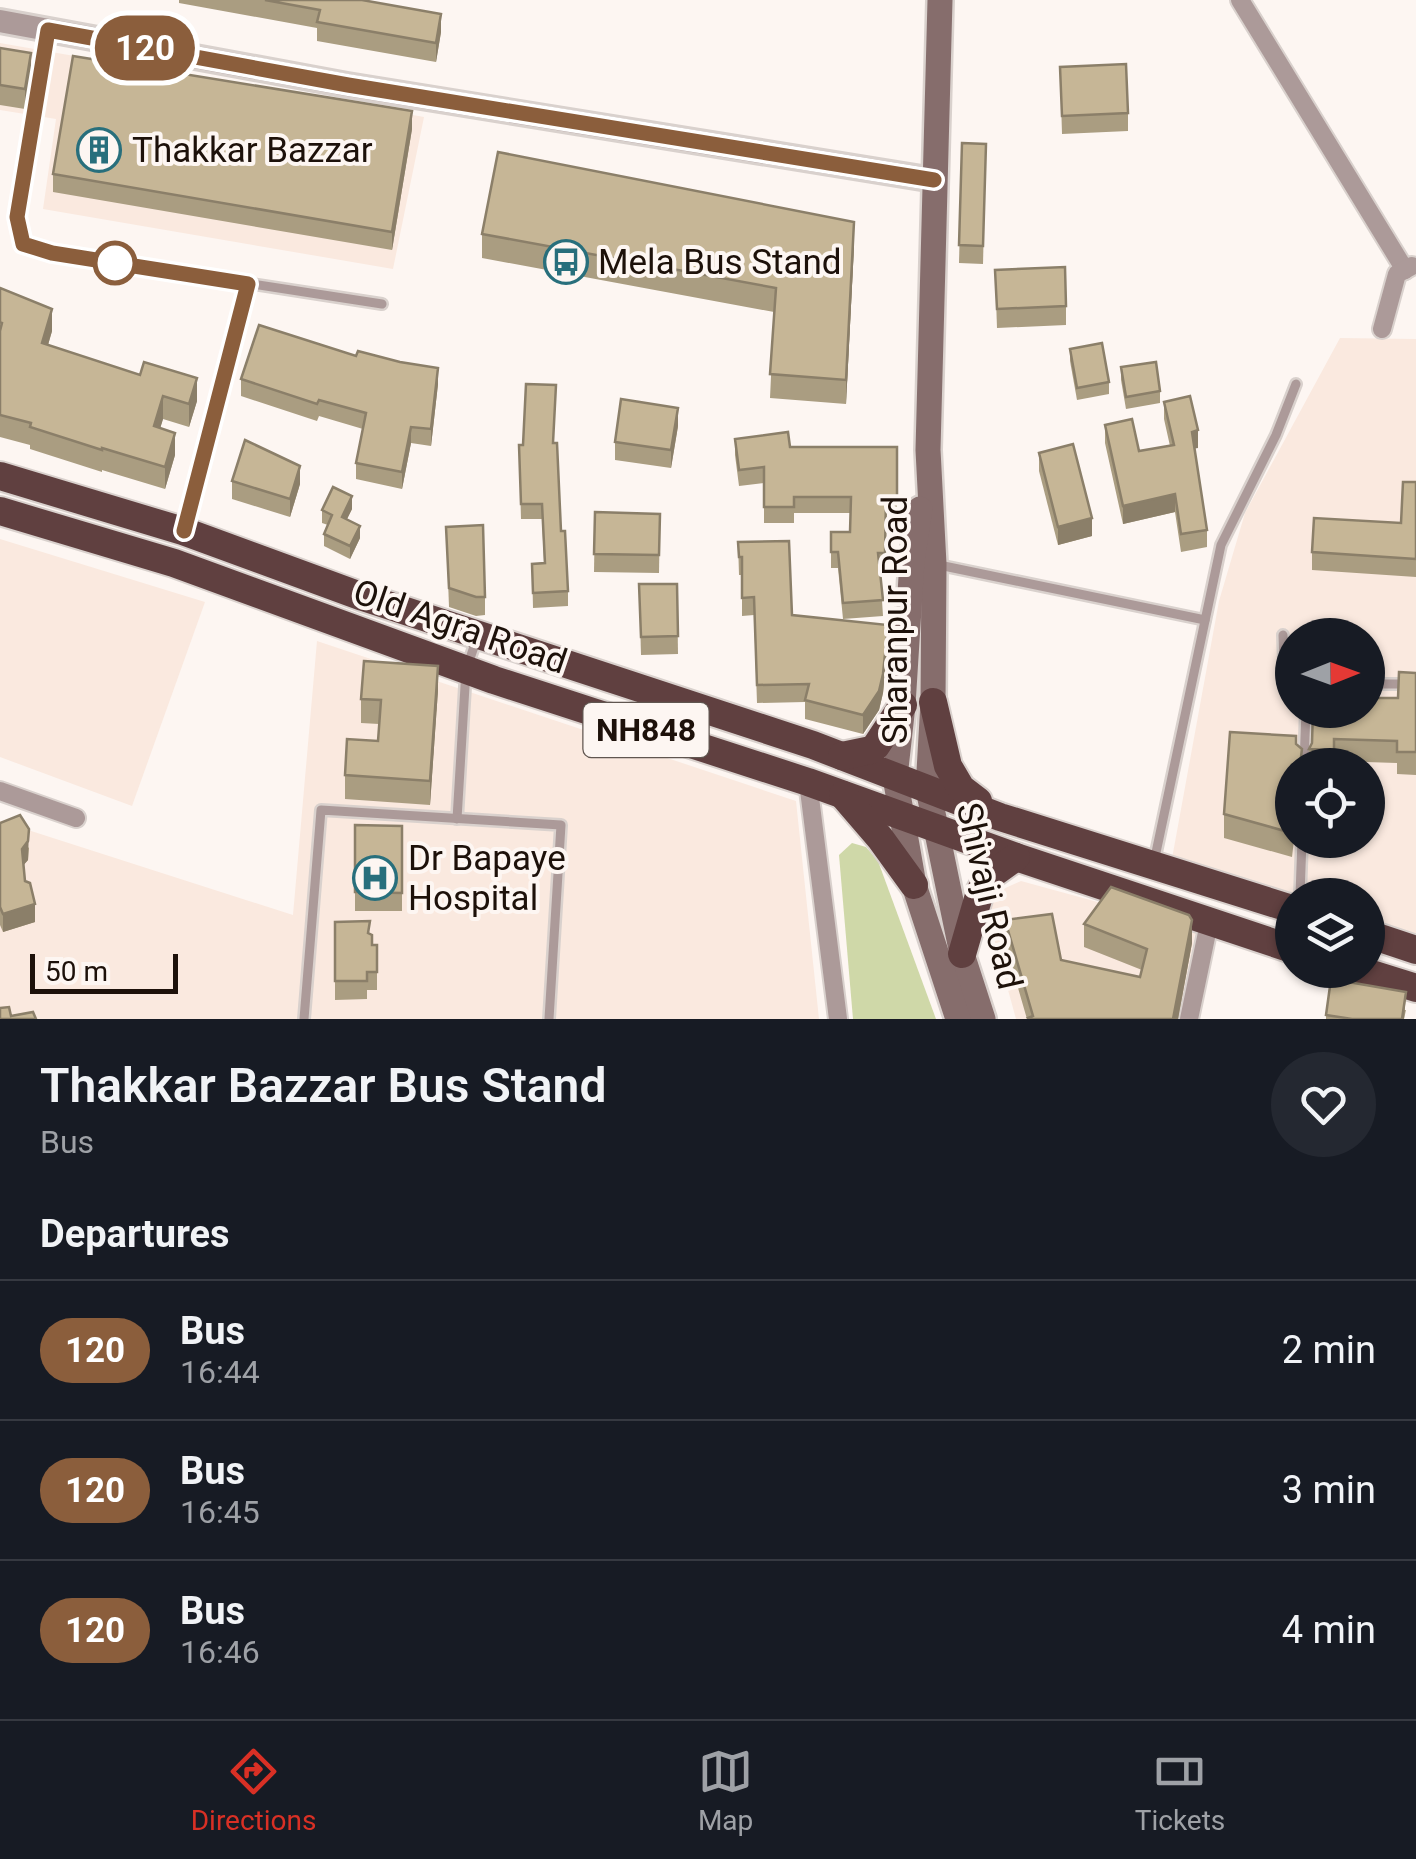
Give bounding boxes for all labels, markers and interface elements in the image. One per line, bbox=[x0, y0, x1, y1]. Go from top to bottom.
line badge: 120 bbox=[88, 15, 202, 80]
text: 120 bbox=[115, 28, 175, 69]
building icon: Thakkar Bazzar bbox=[76, 127, 122, 173]
place label: Thakkar Bazzar bbox=[132, 130, 373, 171]
bus stop icon: Mela Bus Stand bbox=[543, 239, 589, 285]
unlabelled marker bbox=[94, 242, 136, 284]
place label: Mela Bus Stand bbox=[598, 242, 842, 283]
street label: Sharanpur Road bbox=[875, 496, 916, 744]
street label: Old Agra Road bbox=[348, 571, 572, 683]
north arrow bbox=[1275, 618, 1385, 728]
map controls bbox=[1275, 618, 1385, 988]
road number: NH848 bbox=[584, 703, 708, 757]
button: locate bbox=[1275, 748, 1385, 858]
street label: Shivaji Road bbox=[948, 799, 1030, 993]
place label: Dr Bapaye Hospital bbox=[408, 838, 566, 919]
hospital icon: Dr Bapaye Hospital bbox=[352, 855, 398, 901]
button: layers bbox=[1275, 878, 1385, 988]
scale bar bbox=[30, 949, 178, 994]
text: 50 m bbox=[45, 955, 108, 988]
button: heart bbox=[1271, 1052, 1376, 1157]
text: Thakkar Bazzar Bus Stand bbox=[40, 1057, 606, 1114]
text: Bus bbox=[40, 1123, 94, 1161]
text: Departures bbox=[40, 1212, 230, 1256]
text: Bus bbox=[180, 1309, 245, 1353]
text: 2 min bbox=[1282, 1328, 1376, 1372]
text: 120 bbox=[65, 1330, 125, 1371]
text: 16:44 bbox=[180, 1353, 260, 1391]
text: Bus bbox=[180, 1449, 245, 1493]
text: 3 min bbox=[1282, 1468, 1376, 1512]
text: 120 bbox=[65, 1470, 125, 1511]
text: 16:45 bbox=[180, 1493, 260, 1531]
text: Bus bbox=[180, 1589, 245, 1633]
text: 4 min bbox=[1282, 1608, 1376, 1652]
text: 120 bbox=[65, 1610, 125, 1651]
text: 16:46 bbox=[180, 1633, 260, 1671]
tab: Directions bbox=[191, 1744, 316, 1837]
tab: Map bbox=[698, 1744, 753, 1837]
tab: Tickets bbox=[1135, 1744, 1225, 1837]

